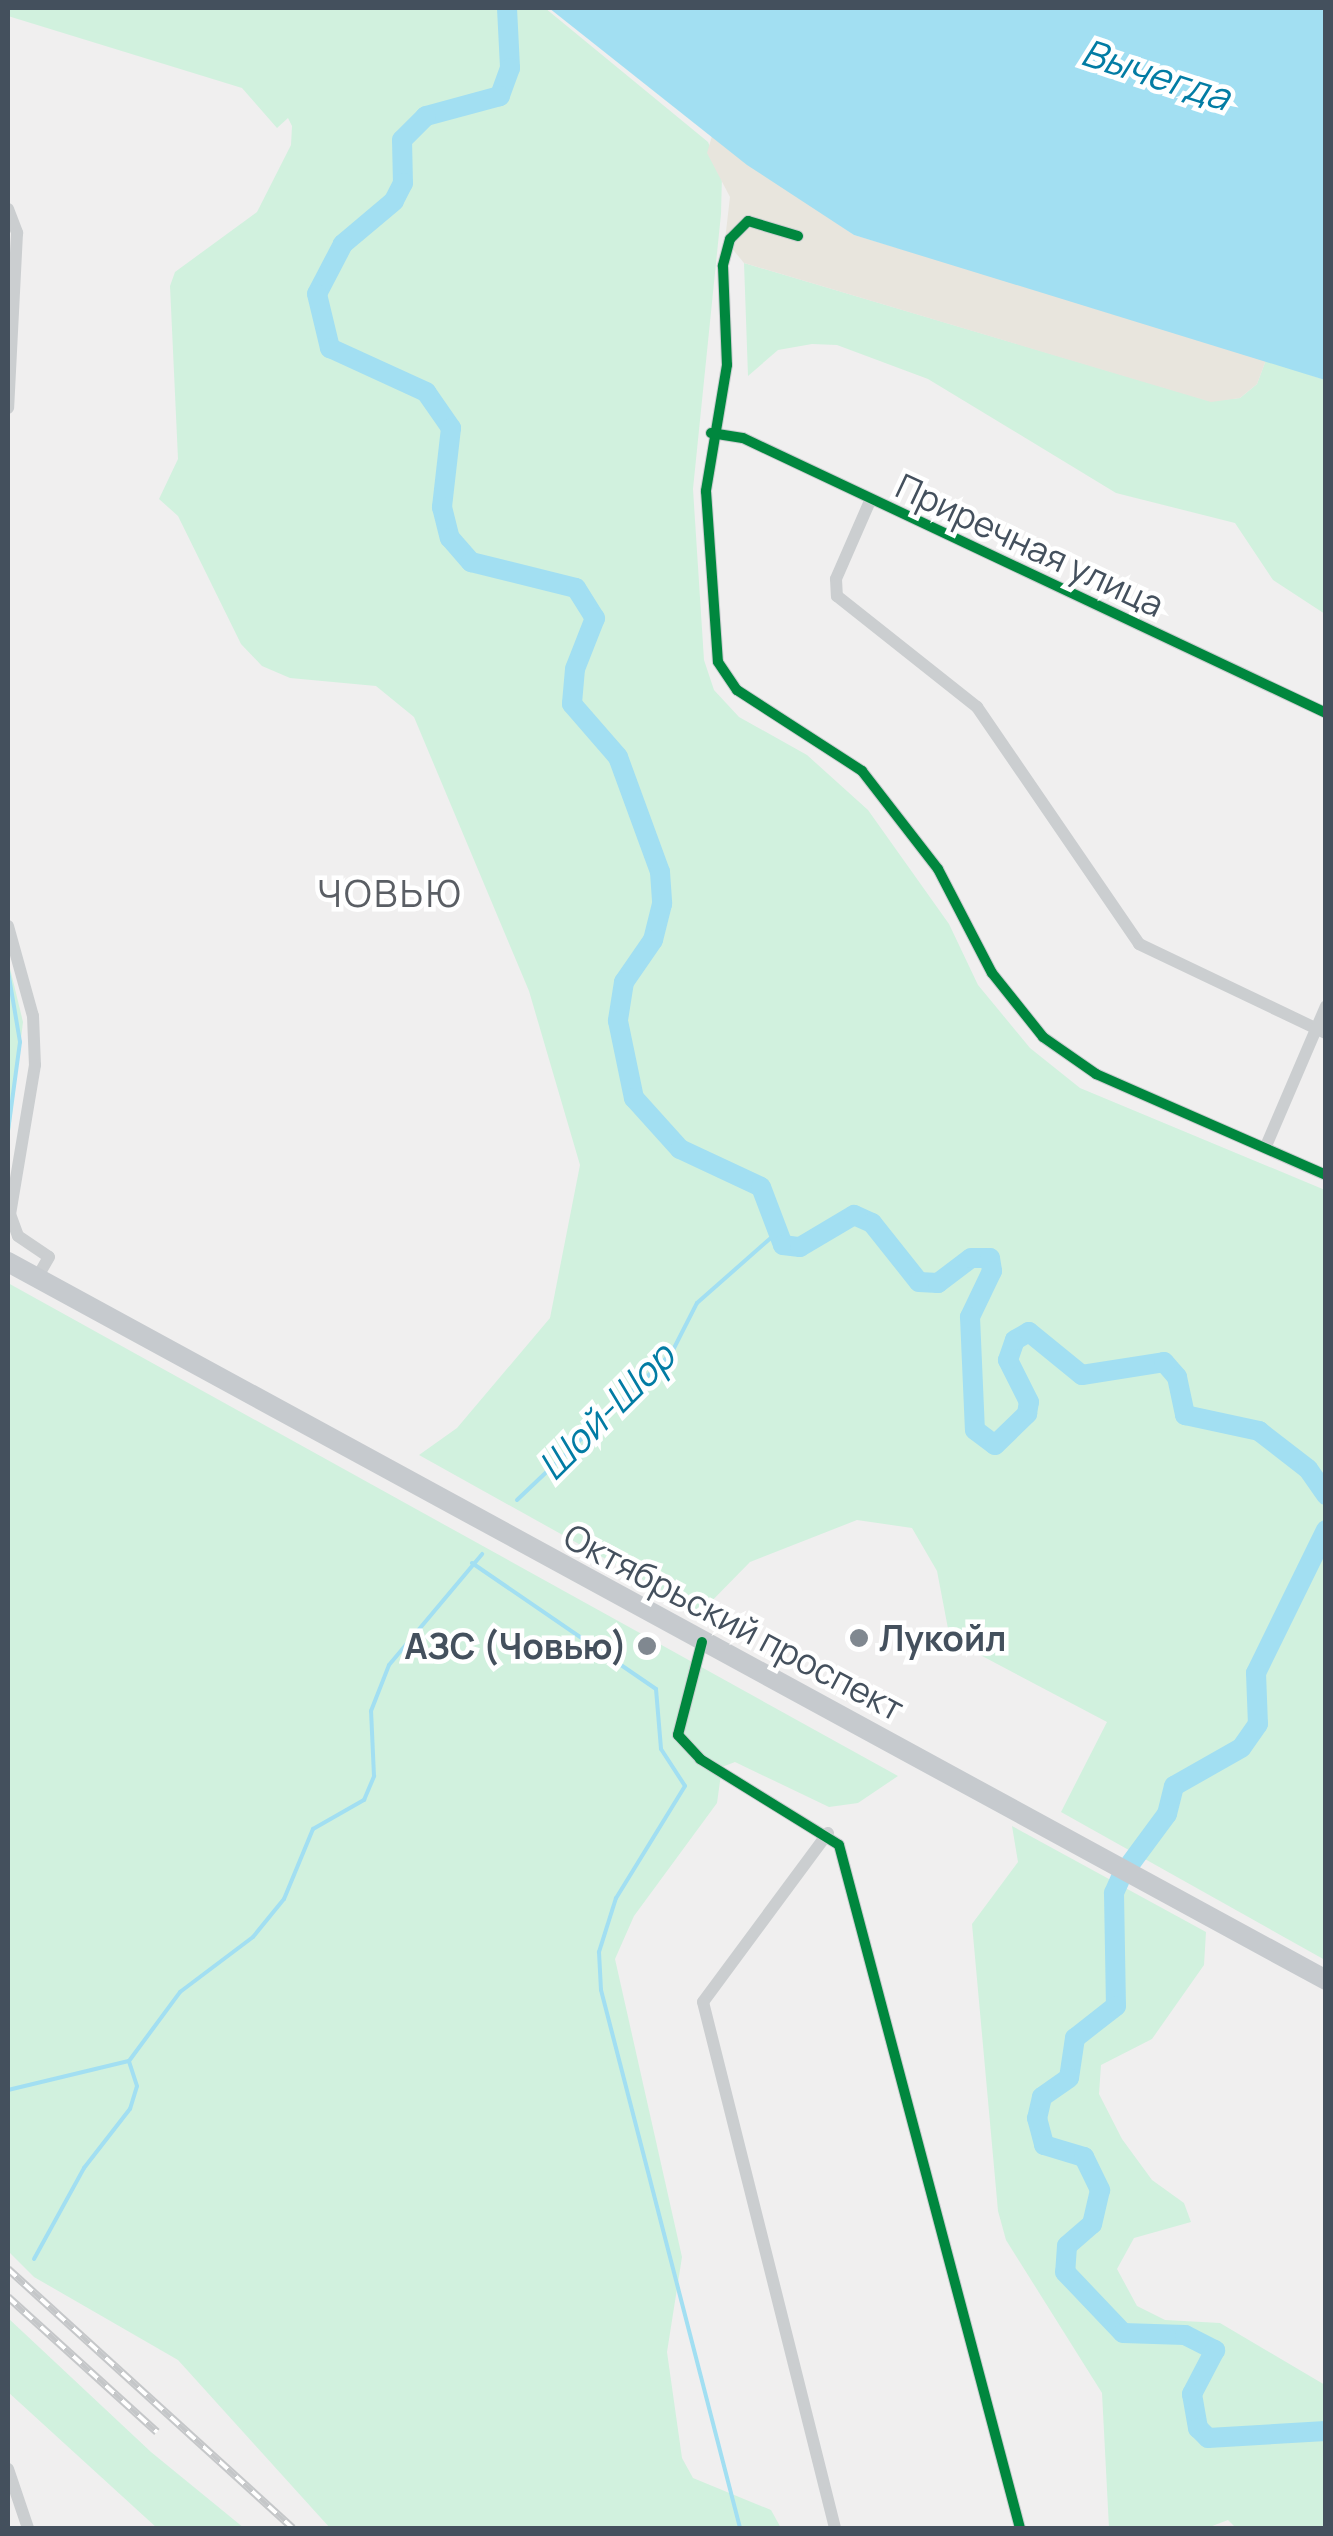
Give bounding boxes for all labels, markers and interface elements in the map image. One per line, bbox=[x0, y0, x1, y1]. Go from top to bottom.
water label: Вычегда bbox=[1076, 29, 1236, 119]
street label: Приречная улица bbox=[890, 465, 1170, 625]
district label: ЧОВЬЮ bbox=[317, 870, 463, 916]
water label: Шой-Шор bbox=[528, 1333, 684, 1489]
street label: Октябрьский проспект bbox=[557, 1515, 911, 1729]
place label: Лукойл bbox=[879, 1617, 1006, 1659]
place label: АЗС (Човью) bbox=[404, 1625, 627, 1667]
marker: Лукойл bbox=[848, 1627, 870, 1649]
marker: АЗС (Човью) bbox=[636, 1635, 658, 1657]

